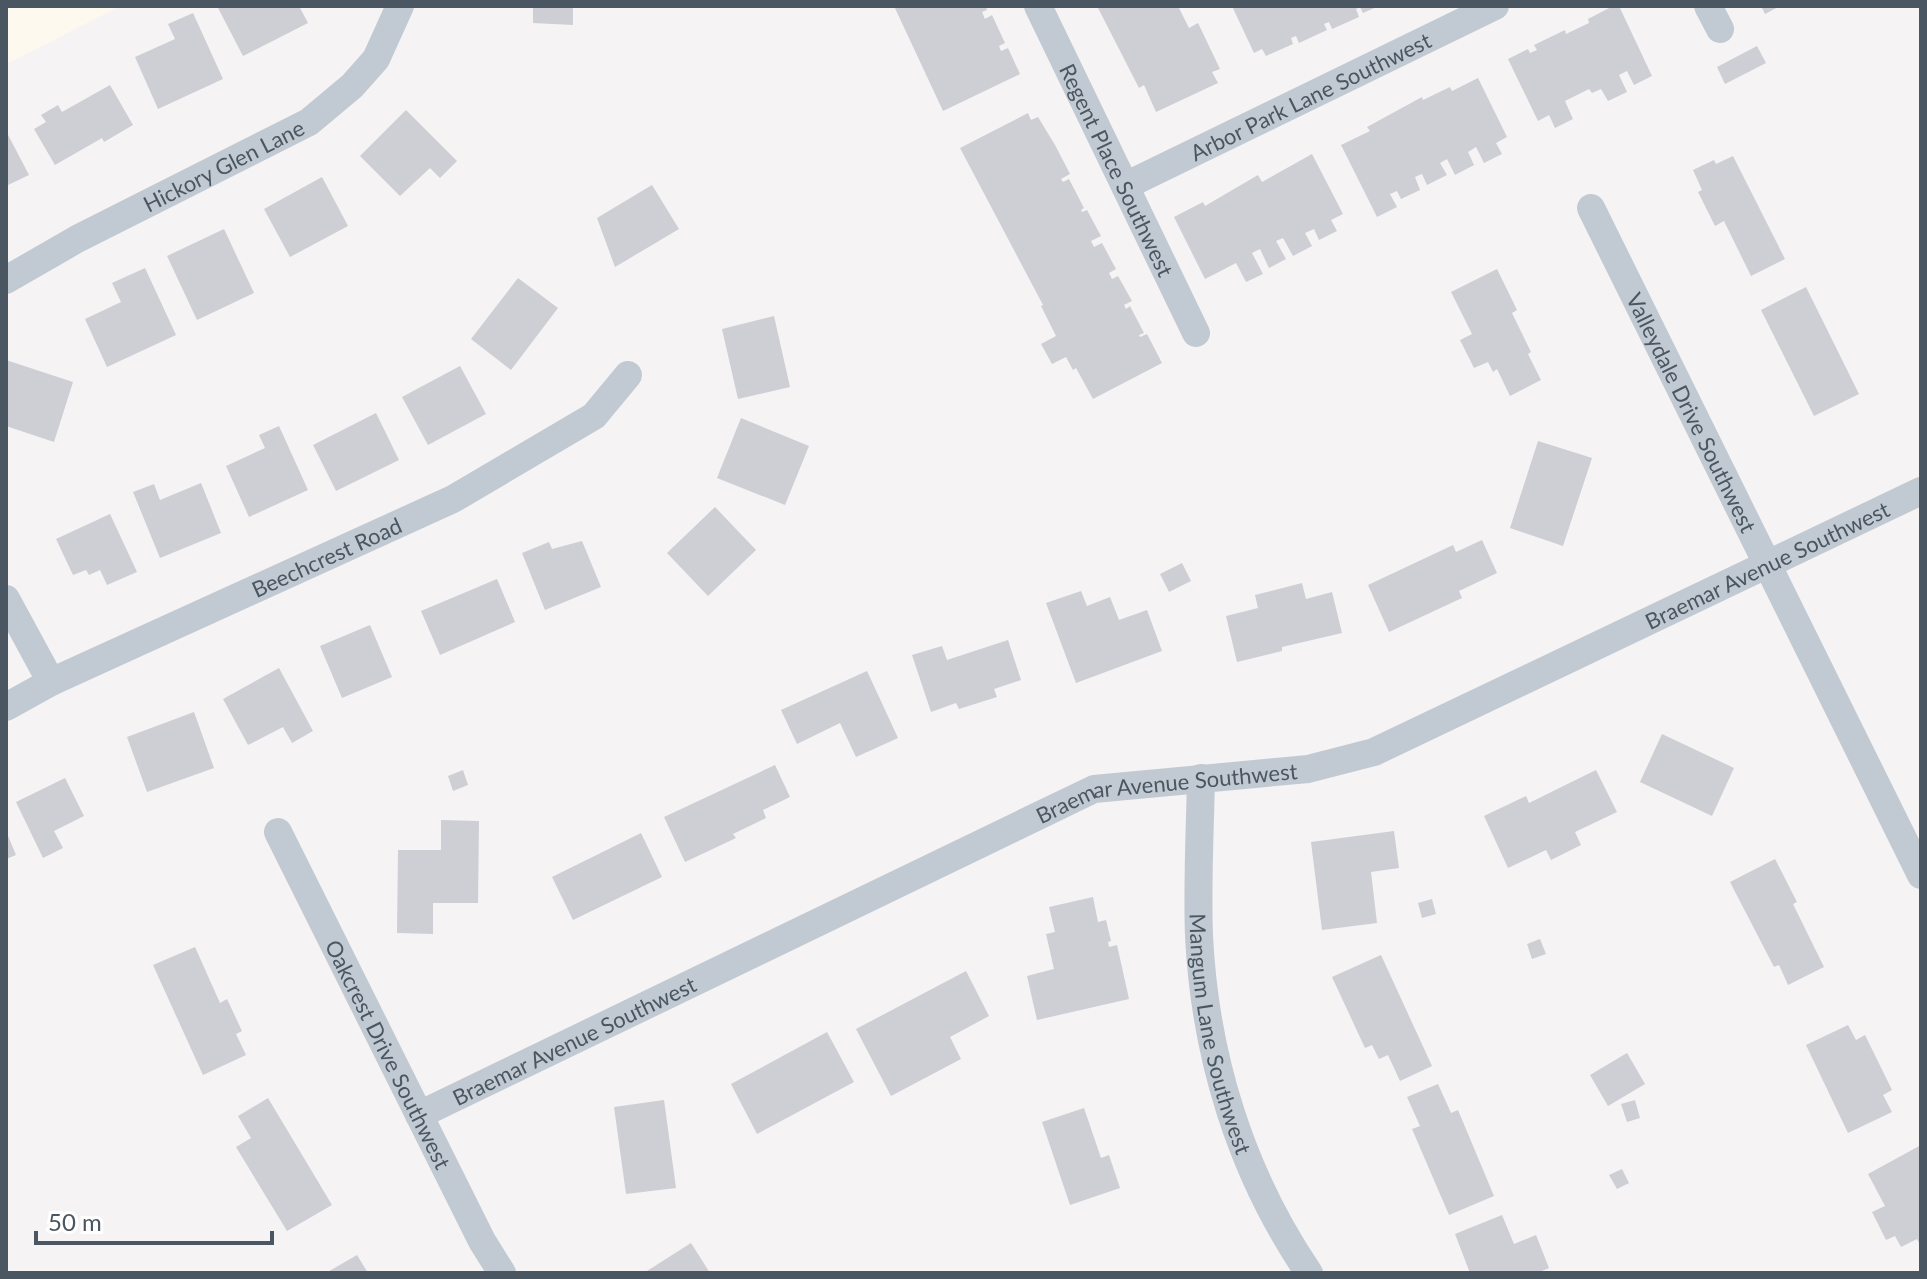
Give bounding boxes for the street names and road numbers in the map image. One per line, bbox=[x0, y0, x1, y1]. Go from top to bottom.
street label: Arbor Park Lane Southwest bbox=[1186, 26, 1435, 166]
street label: Regent Place Southwest bbox=[1054, 59, 1180, 281]
street label: Hickory Glen Lane bbox=[138, 113, 308, 217]
street label: Valleydale Drive Southwest bbox=[1622, 288, 1763, 537]
street label: Braemar Avenue Southwest bbox=[1640, 495, 1893, 634]
street label: Beechcrest Road bbox=[247, 511, 406, 602]
street label: Braemar Avenue Southwest bbox=[1031, 757, 1299, 829]
street label: Mangum Lane Southwest bbox=[1185, 913, 1258, 1158]
street label: Oakcrest Drive Southwest bbox=[320, 935, 457, 1173]
street label: Braemar Avenue Southwest bbox=[448, 970, 700, 1110]

